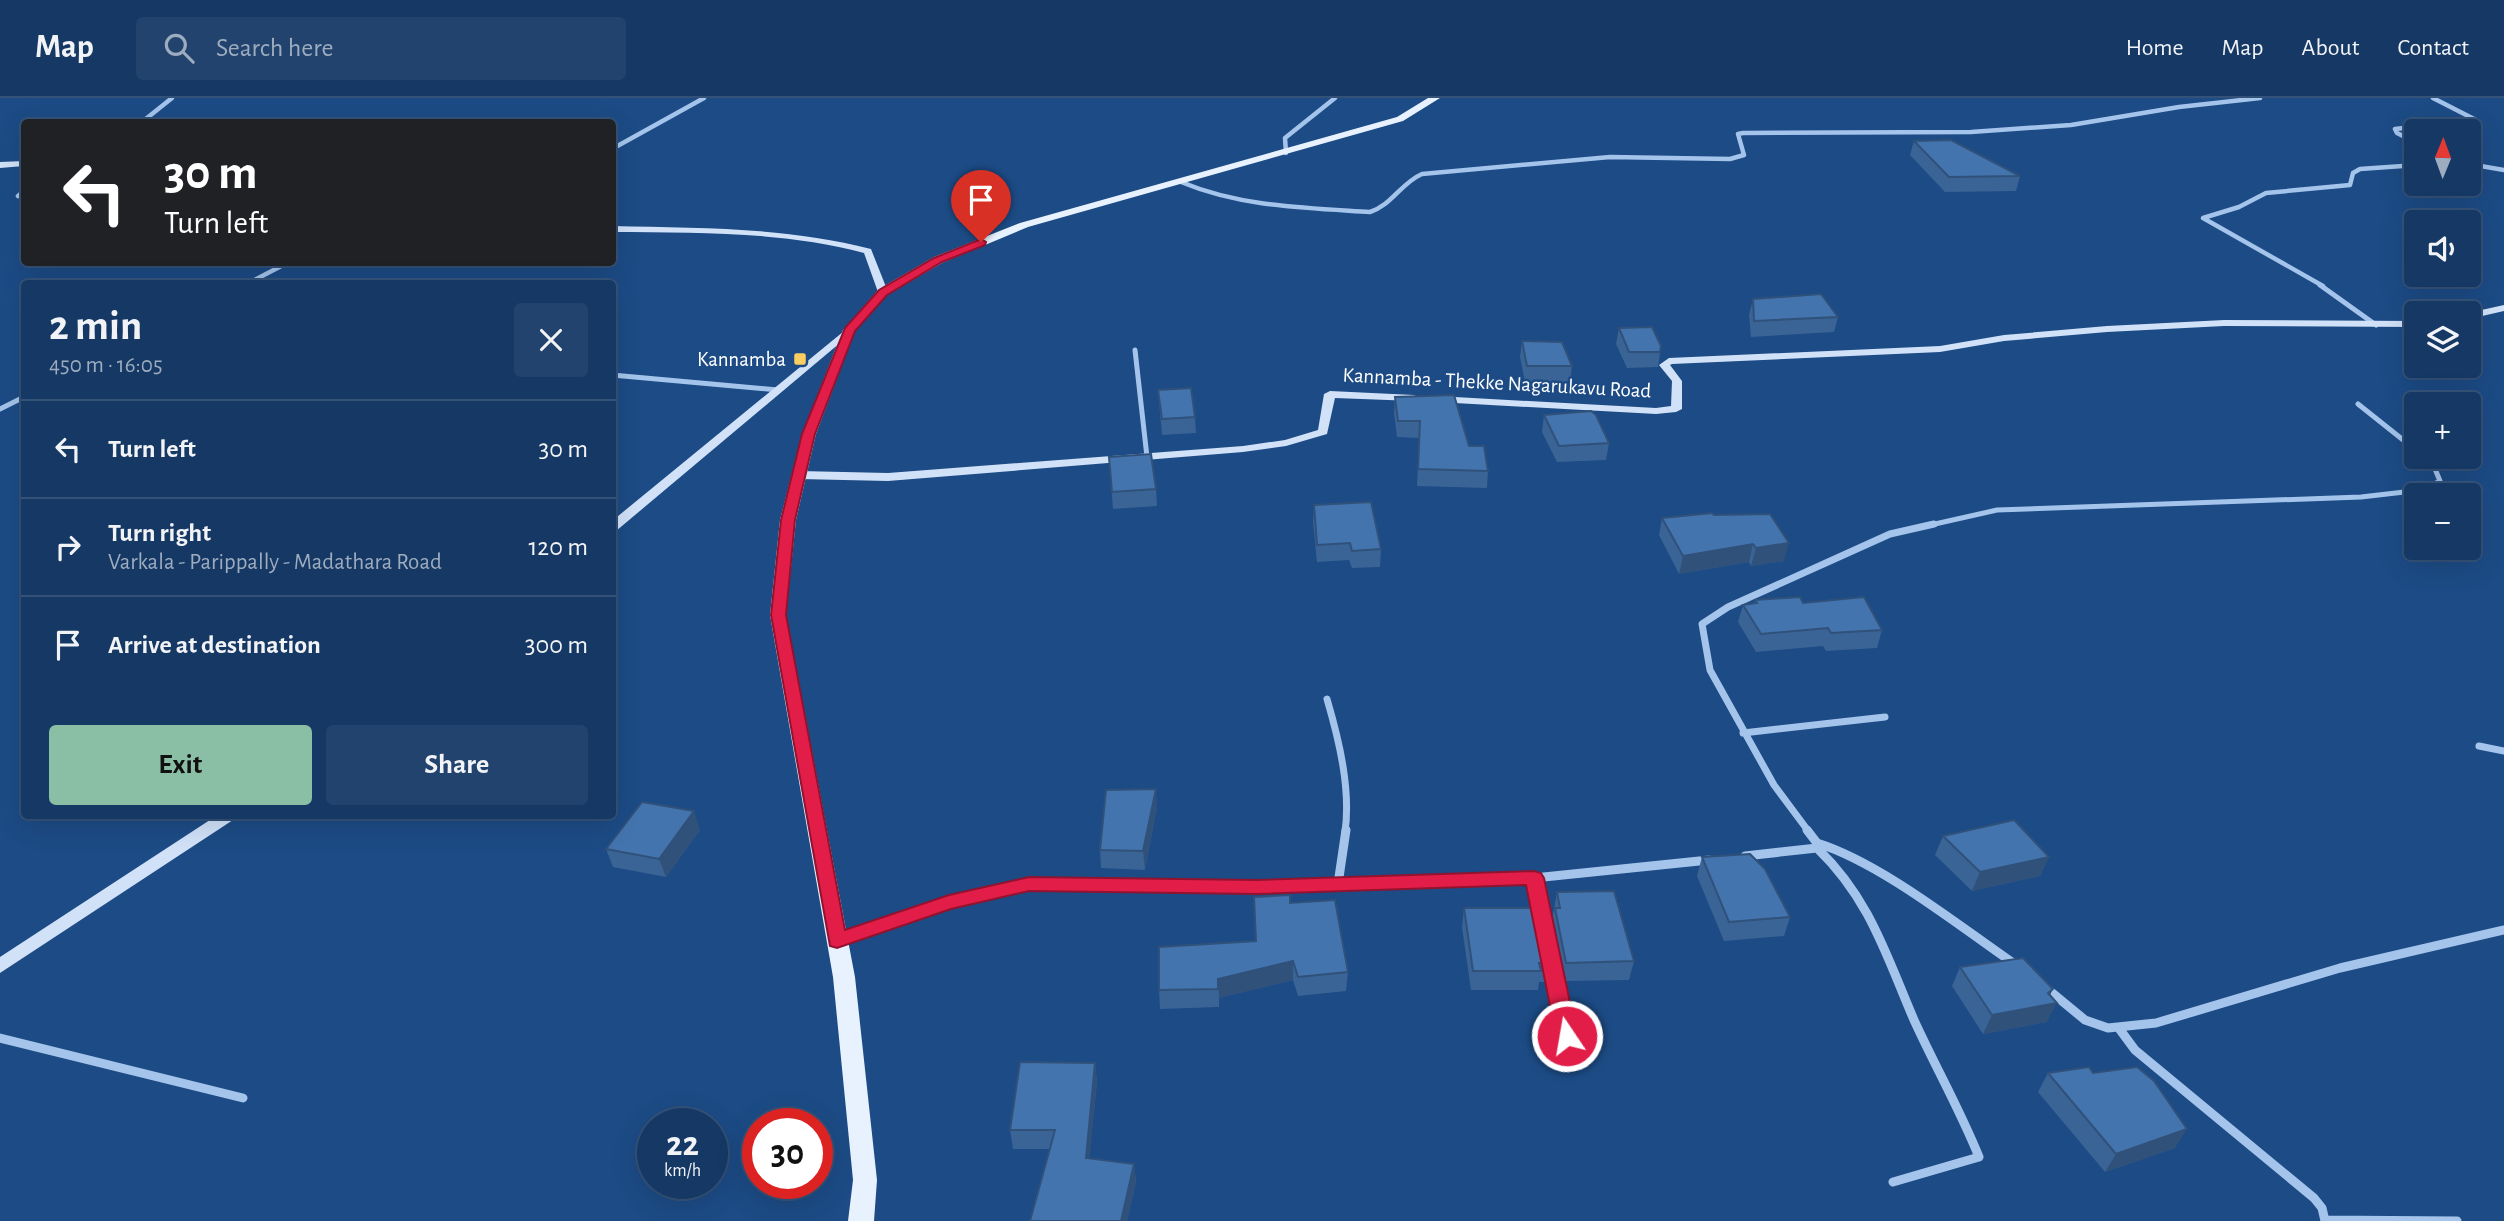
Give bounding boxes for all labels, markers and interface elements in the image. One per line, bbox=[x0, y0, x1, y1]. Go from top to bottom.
search box bbox=[136, 17, 626, 80]
icon: search bbox=[160, 29, 198, 67]
text: Map bbox=[35, 31, 94, 64]
text: Search here bbox=[216, 35, 334, 61]
text: Home bbox=[2126, 36, 2184, 60]
text: Map bbox=[2222, 36, 2264, 60]
text: About bbox=[2302, 36, 2359, 60]
text: Contact bbox=[2397, 36, 2469, 60]
north arrow bbox=[2404, 119, 2482, 196]
map controls bbox=[2404, 119, 2481, 560]
icon: left bbox=[49, 147, 140, 238]
text: 30 m bbox=[164, 149, 258, 198]
pin bbox=[951, 170, 1011, 242]
icon: arrive bbox=[962, 181, 1000, 219]
text: Turn left bbox=[164, 207, 268, 239]
button: sound bbox=[2404, 210, 2481, 287]
button: layers bbox=[2404, 301, 2481, 378]
button: close bbox=[514, 303, 588, 377]
text: 2 min bbox=[49, 305, 142, 347]
place label: Kannamba bbox=[697, 349, 786, 370]
marker: Kannamba bbox=[792, 351, 808, 367]
text: 450 m · 16:05 bbox=[49, 354, 163, 377]
street label: Kannamba - Thekke Nagarukavu Road bbox=[1342, 364, 1652, 402]
button: + bbox=[2404, 392, 2481, 469]
icon: left bbox=[49, 430, 87, 468]
text: Turn left bbox=[108, 436, 196, 462]
text: 30 m bbox=[538, 436, 588, 462]
button: − bbox=[2404, 483, 2481, 560]
text: Turn right bbox=[108, 520, 211, 546]
icon: right bbox=[49, 528, 87, 566]
text: 120 m bbox=[528, 534, 588, 560]
text: Varkala - Parippally - Madathara Road bbox=[108, 551, 442, 574]
icon: arrive bbox=[49, 626, 87, 664]
text: Arrive at destination bbox=[108, 632, 321, 658]
text: 300 m bbox=[525, 632, 588, 658]
button: Exit bbox=[49, 725, 312, 805]
button: Share bbox=[326, 725, 588, 805]
position arrow bbox=[1530, 999, 1604, 1073]
speed limit sign: 30 bbox=[742, 1108, 833, 1199]
text: 22 bbox=[666, 1127, 699, 1162]
text: km/h bbox=[664, 1162, 701, 1180]

